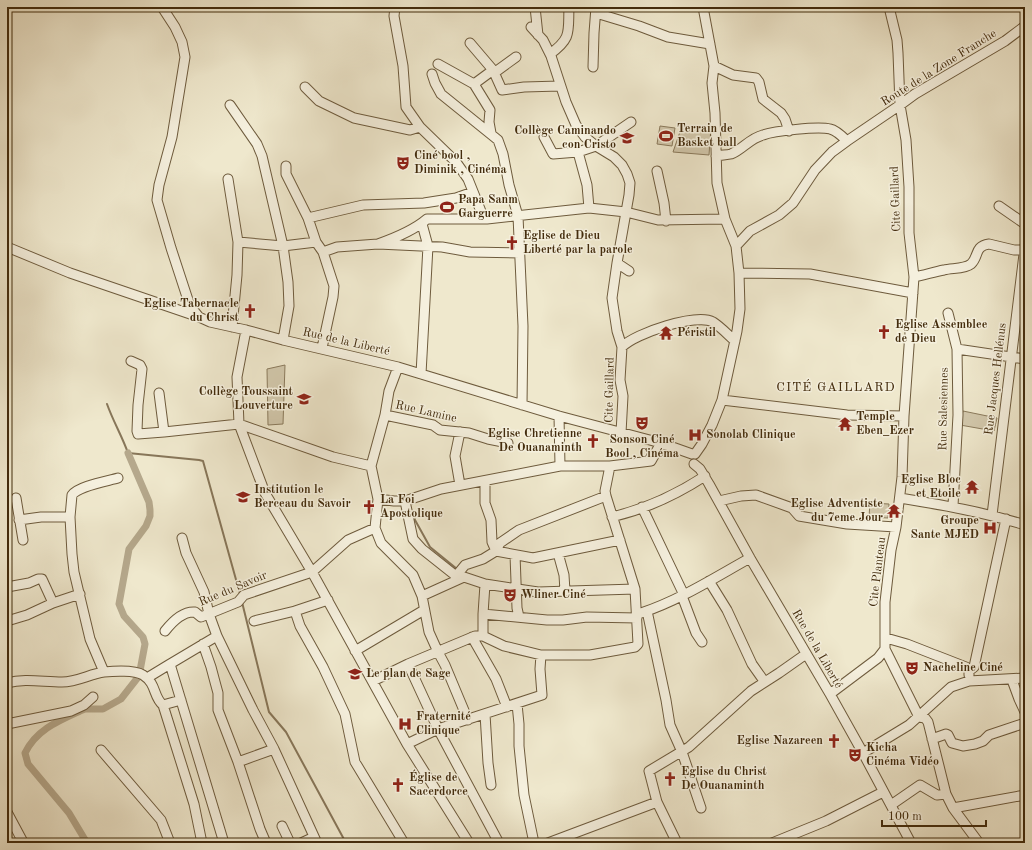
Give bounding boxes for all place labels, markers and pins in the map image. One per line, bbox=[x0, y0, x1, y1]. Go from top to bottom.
place label: Terrain de Basket ball bbox=[677, 123, 737, 149]
place label: Collège Caminando con Cristo bbox=[514, 125, 616, 151]
sports icon: Terrain de Basket ball bbox=[658, 128, 674, 144]
school or university icon: Collège Caminando con Cristo bbox=[619, 130, 635, 146]
place label: Ciné bool , Diminik , Cinéma bbox=[414, 150, 507, 176]
theatre icon: Ciné bool , Diminik , Cinéma bbox=[395, 155, 411, 171]
place label: Papa Sanm Garguerre bbox=[458, 194, 518, 220]
sports icon: Papa Sanm Garguerre bbox=[439, 199, 455, 215]
place label: Eglise de Dieu Liberté par la parole bbox=[523, 230, 633, 256]
church icon: Eglise de Dieu Liberté par la parole bbox=[504, 235, 520, 251]
place label: Eglise Tabernacle du Christ bbox=[144, 298, 240, 324]
church icon: Eglise Tabernacle du Christ bbox=[242, 303, 258, 319]
place label: Eglise Assemblee de Dieu bbox=[895, 319, 988, 345]
church icon: Eglise Assemblee de Dieu bbox=[876, 324, 892, 340]
temple icon: Péristil bbox=[658, 325, 674, 341]
place label: Péristil bbox=[677, 327, 716, 339]
place label: Collège Toussaint Louverture bbox=[199, 386, 294, 412]
school or university icon: Collège Toussaint Louverture bbox=[296, 391, 312, 407]
place label: Temple Eben_Ezer bbox=[856, 411, 914, 437]
theatre icon: Sonson Ciné Bool , Cinéma bbox=[634, 415, 650, 431]
temple icon: Temple Eben_Ezer bbox=[837, 416, 853, 432]
hospital icon: Sonolab Clinique bbox=[687, 427, 703, 443]
place label: Eglise Chretienne De Ouanaminth bbox=[488, 428, 582, 454]
place label: Sonolab Clinique bbox=[706, 429, 796, 441]
church icon: Eglise Chretienne De Ouanaminth bbox=[585, 433, 601, 449]
place label: Sonson Ciné Bool , Cinéma bbox=[605, 434, 679, 460]
place label: Eglise Bloc et Etoile bbox=[901, 474, 961, 500]
temple icon: Eglise Bloc et Etoile bbox=[964, 479, 980, 495]
place label: Institution le Berceau du Savoir bbox=[254, 484, 351, 510]
school or university icon: Institution le Berceau du Savoir bbox=[235, 489, 251, 505]
place label: La Foi Apostolique bbox=[380, 494, 443, 520]
place label: Eglise Adventiste du 7eme Jour bbox=[790, 498, 883, 524]
church icon: La Foi Apostolique bbox=[361, 499, 377, 515]
temple icon: Eglise Adventiste du 7eme Jour bbox=[886, 503, 902, 519]
place label: Groupe Sante MJED bbox=[911, 515, 979, 541]
hospital icon: Groupe Sante MJED bbox=[982, 520, 998, 536]
theatre icon: Wliner Ciné bbox=[502, 587, 518, 603]
place label: Wliner Ciné bbox=[521, 589, 586, 601]
theatre icon: Nacheline Ciné bbox=[904, 660, 920, 676]
place label: Nacheline Ciné bbox=[923, 662, 1003, 674]
school or university icon: Le plan de Sage bbox=[347, 666, 363, 682]
place label: Le plan de Sage bbox=[366, 668, 451, 680]
place label: Fraternité Clinique bbox=[416, 711, 471, 737]
hospital icon: Fraternité Clinique bbox=[397, 716, 413, 732]
church icon: Eglise Nazareen bbox=[826, 733, 842, 749]
place label: Eglise Nazareen bbox=[737, 735, 823, 747]
place label: Kicha Cinéma Vidéo bbox=[866, 742, 939, 768]
theatre icon: Kicha Cinéma Vidéo bbox=[847, 747, 863, 763]
place label: Eglise du Christ De Ouanaminth bbox=[681, 766, 767, 792]
place label: Église de Sacerdorce bbox=[409, 769, 468, 798]
church icon: Eglise du Christ De Ouanaminth bbox=[662, 771, 678, 787]
church icon: Église de Sacerdorce bbox=[390, 777, 406, 793]

